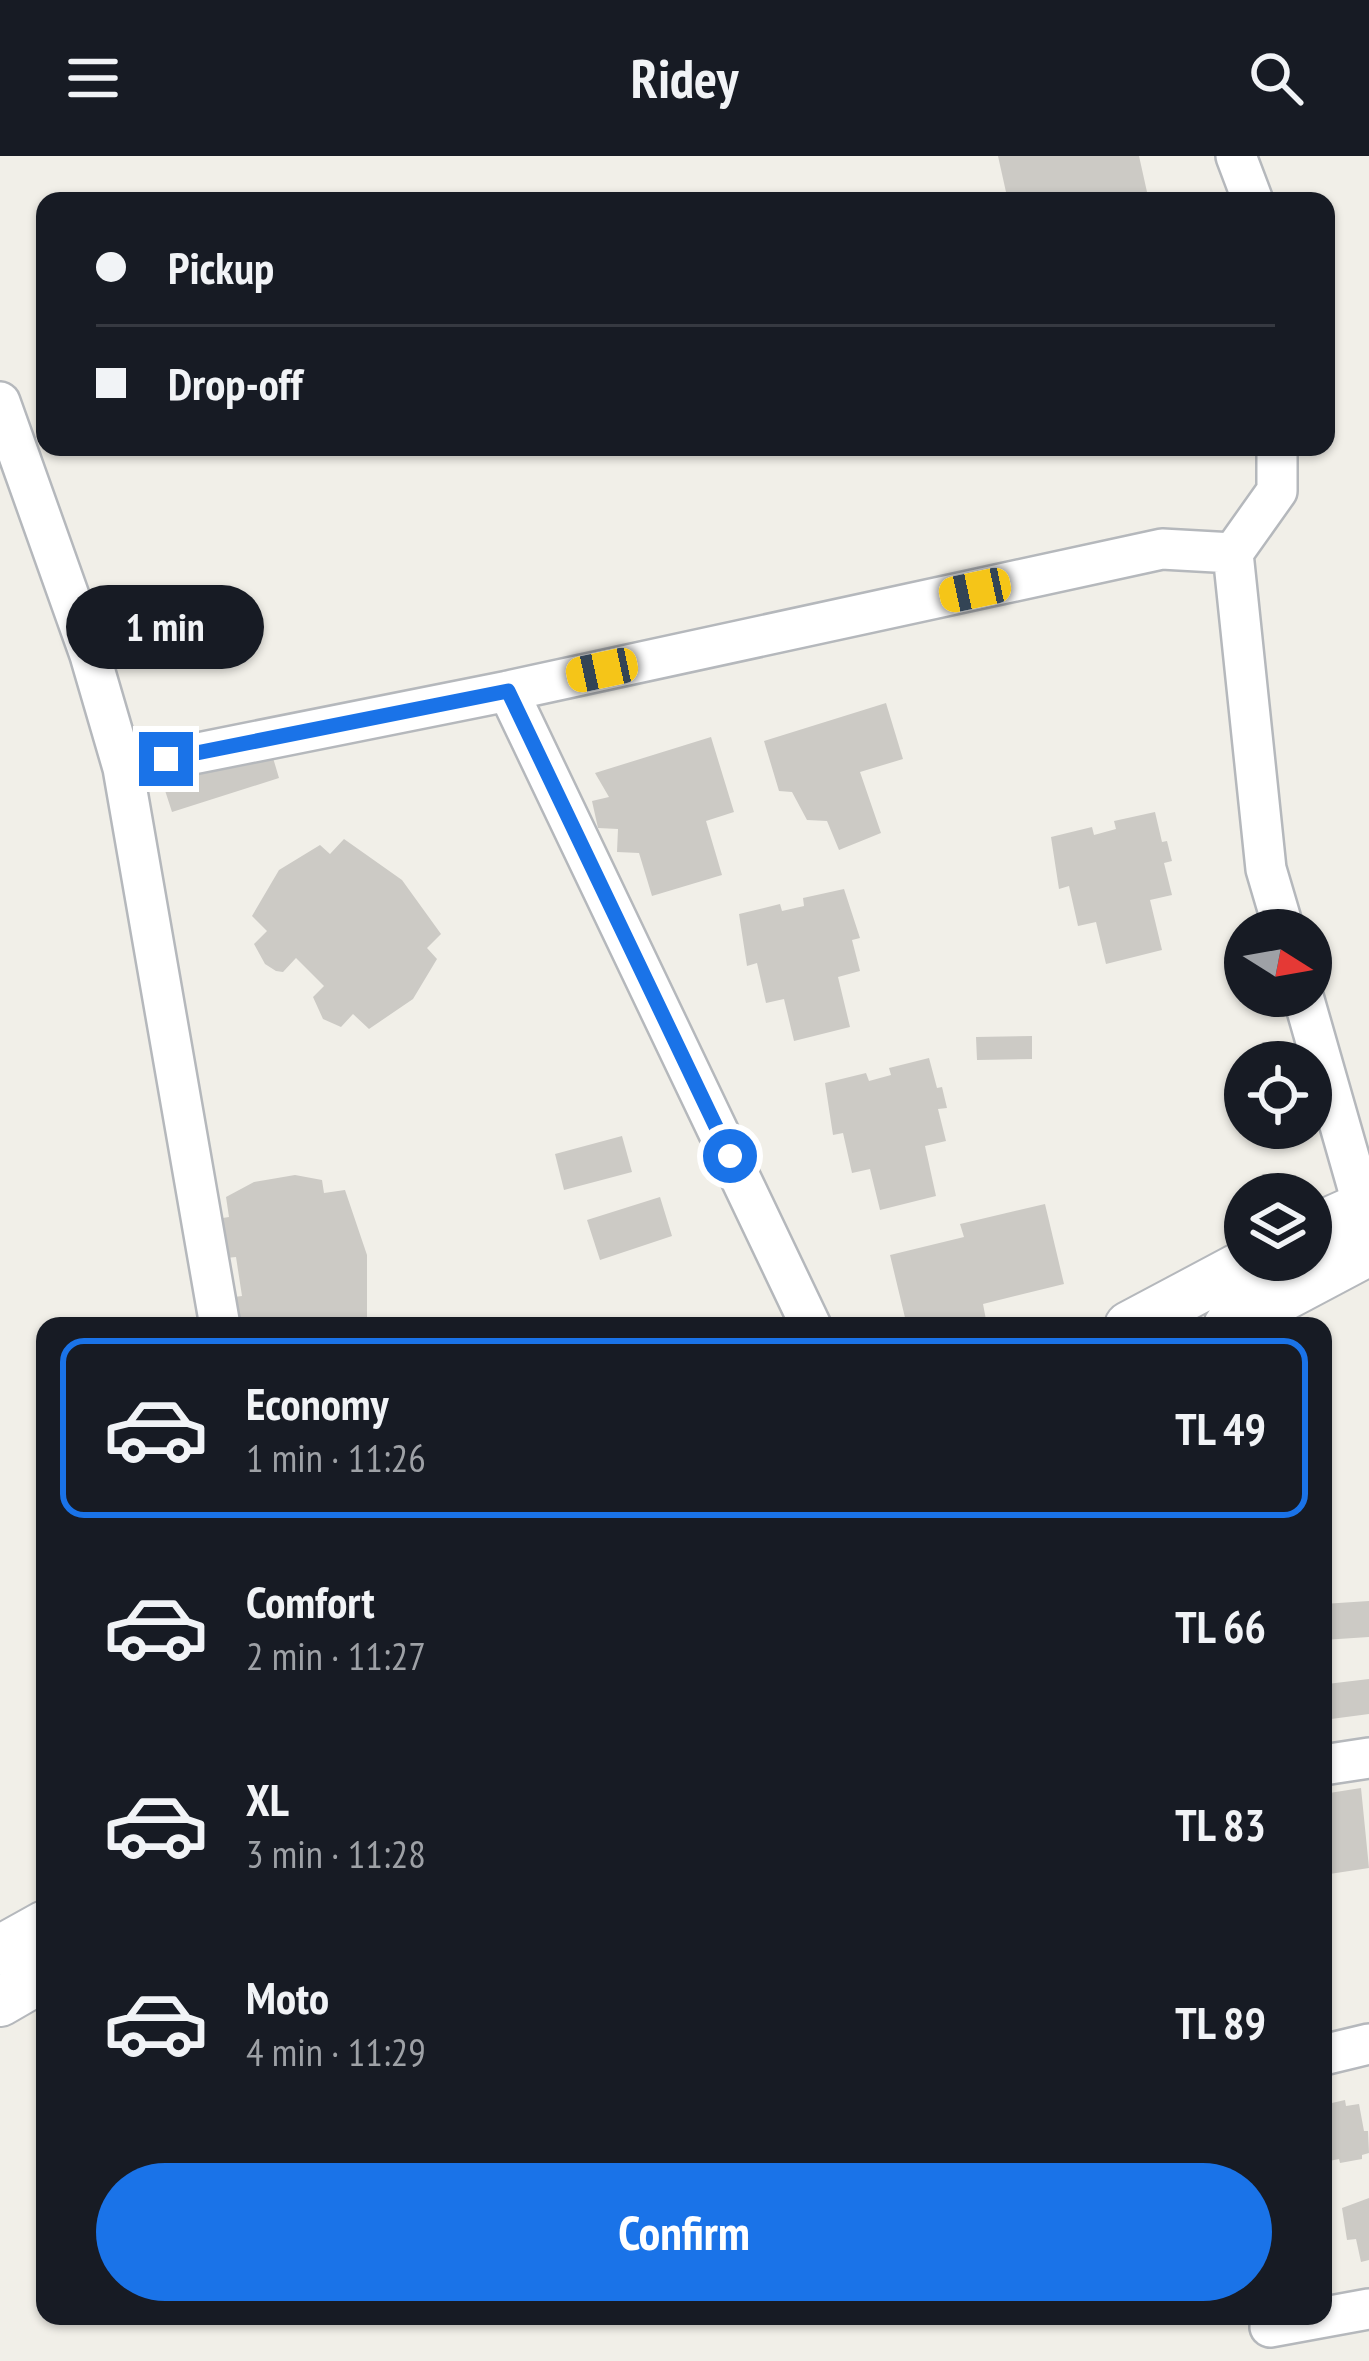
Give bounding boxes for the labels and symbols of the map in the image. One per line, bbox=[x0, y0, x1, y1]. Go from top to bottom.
car bbox=[936, 565, 1014, 615]
callout: 1 min bbox=[67, 585, 265, 669]
car bbox=[563, 645, 641, 695]
route end bbox=[139, 732, 193, 786]
north arrow bbox=[1224, 909, 1332, 1017]
route start bbox=[703, 1129, 757, 1183]

